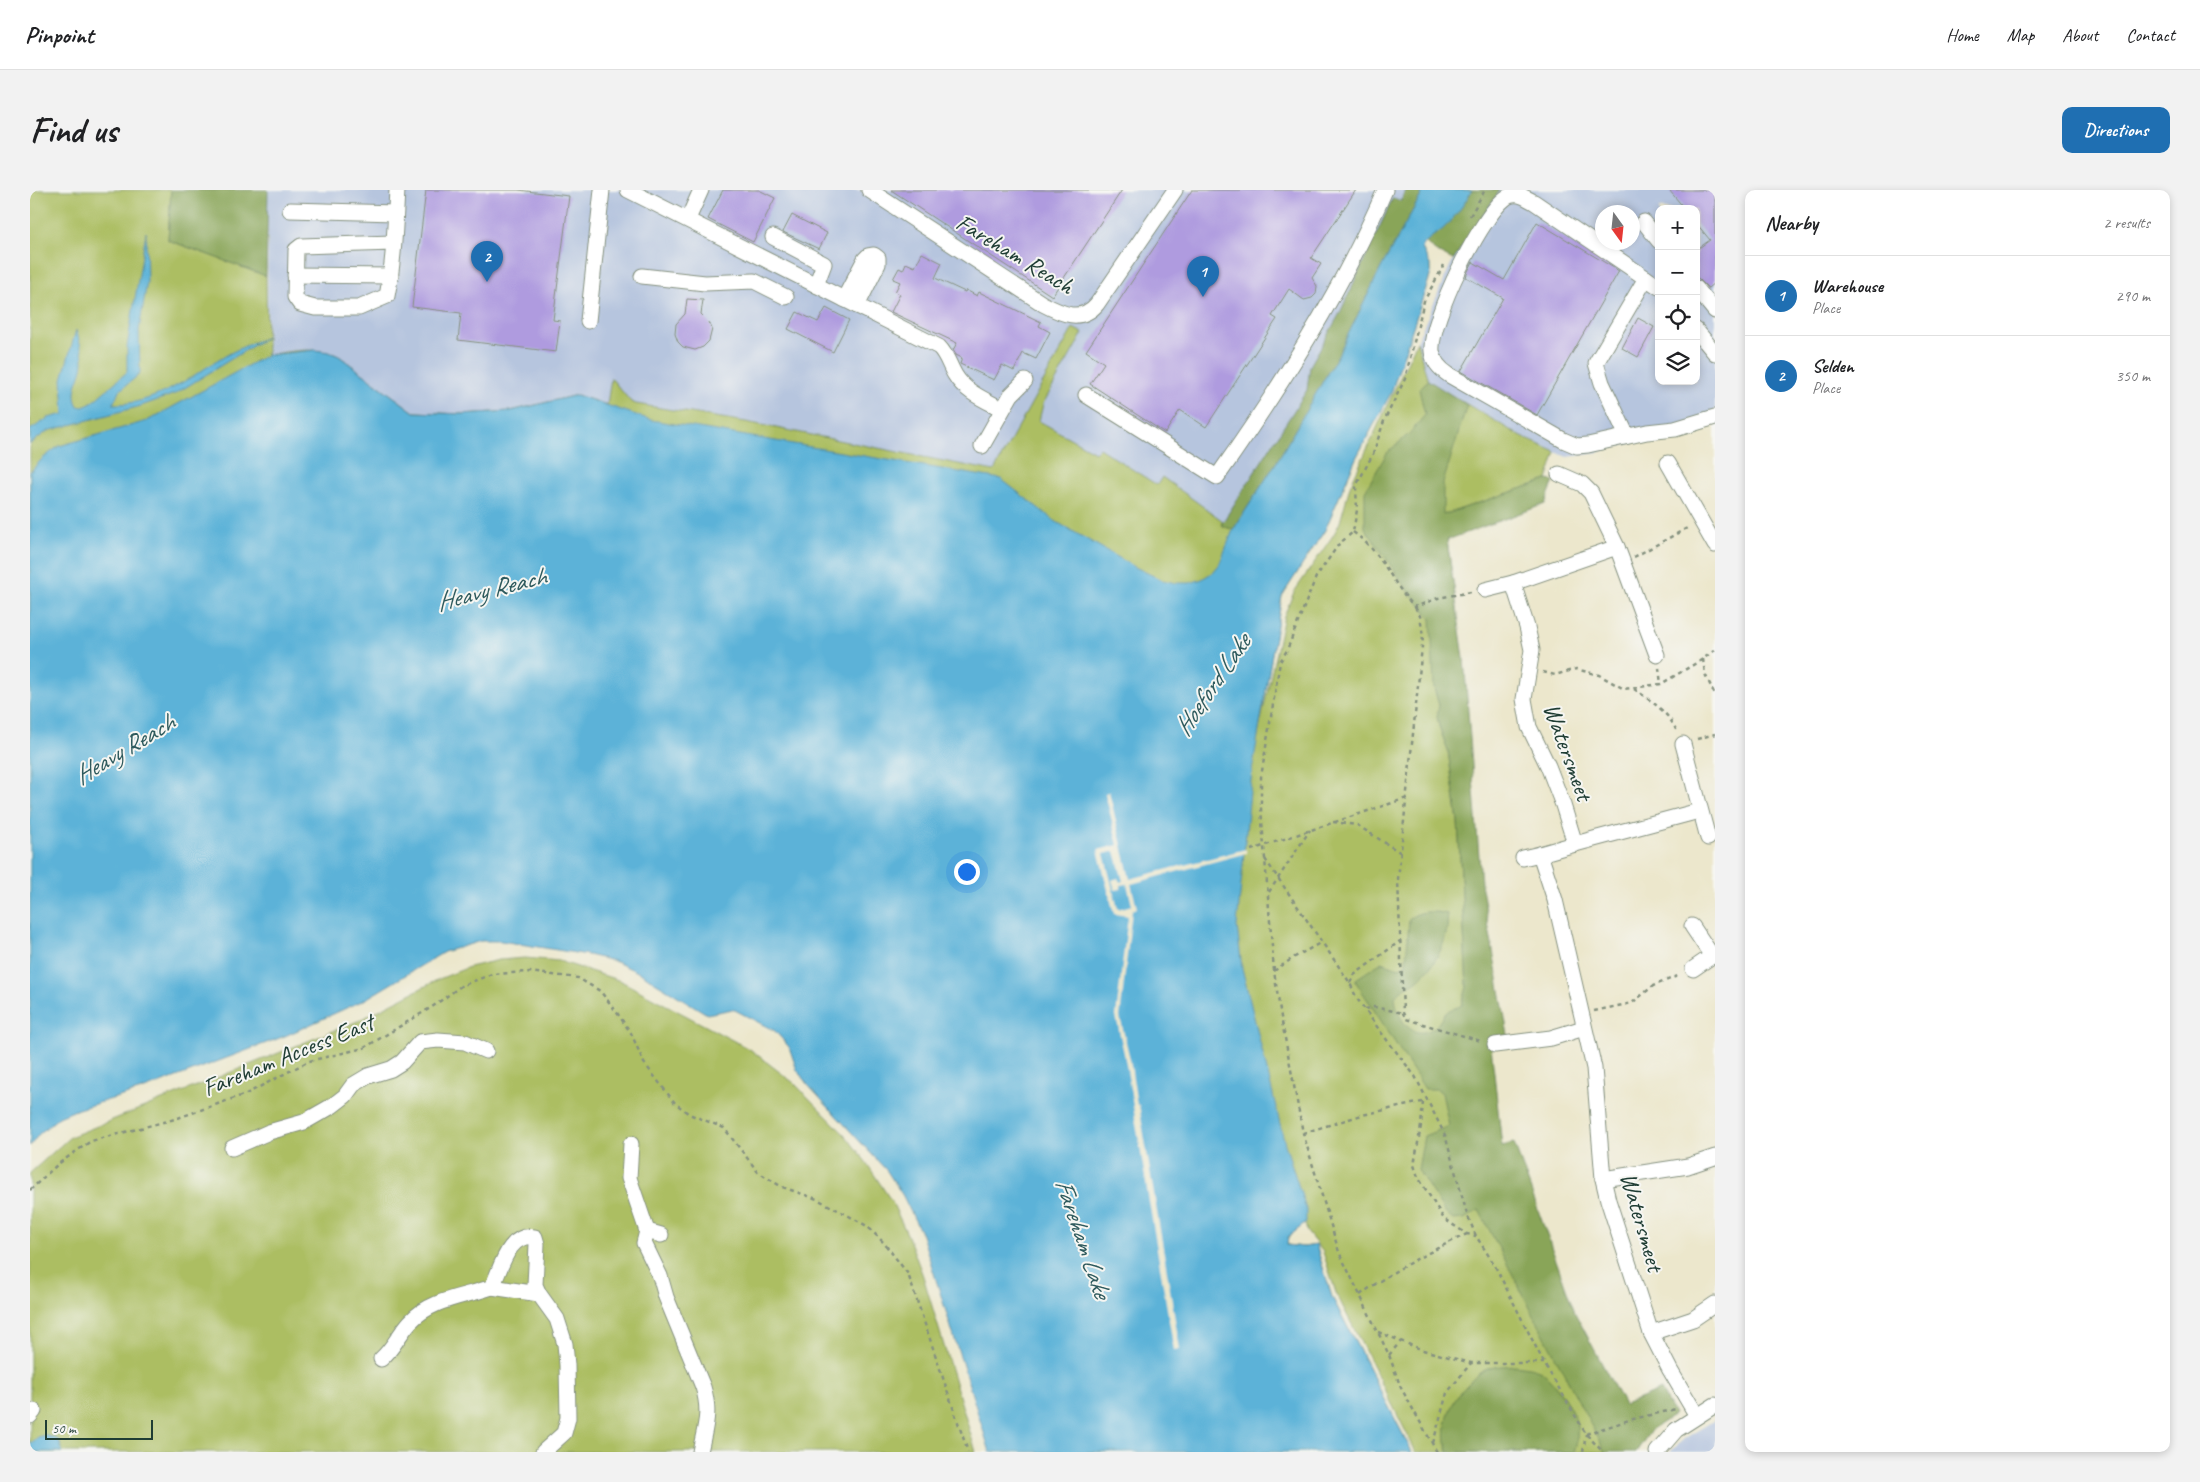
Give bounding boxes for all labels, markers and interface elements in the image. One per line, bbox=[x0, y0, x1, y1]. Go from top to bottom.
text: Pinpoint bbox=[25, 20, 94, 50]
text: Home bbox=[1946, 24, 1979, 46]
text: Map bbox=[2007, 24, 2034, 46]
text: About bbox=[2062, 24, 2098, 46]
text: Contact bbox=[2126, 24, 2175, 46]
button: Directions bbox=[2062, 107, 2170, 153]
text: Find us bbox=[30, 108, 117, 153]
north arrow bbox=[1595, 205, 1640, 250]
map controls bbox=[1655, 205, 1700, 385]
button: + bbox=[1655, 205, 1700, 250]
street label: Fareham Reach bbox=[950, 206, 1081, 303]
text: Nearby bbox=[1765, 210, 1818, 236]
text: 2 results bbox=[2103, 213, 2150, 233]
pin: 2 bbox=[471, 241, 503, 282]
button: − bbox=[1655, 250, 1700, 295]
pin: 1 bbox=[1187, 256, 1219, 297]
text: Warehouse bbox=[1812, 274, 1883, 298]
text: 1 bbox=[1777, 286, 1785, 306]
text: 290 m bbox=[2116, 286, 2150, 306]
button: locate bbox=[1655, 295, 1700, 340]
text: Place bbox=[1812, 298, 1840, 318]
button: layers bbox=[1655, 340, 1700, 385]
text: Selden bbox=[1812, 354, 1854, 378]
text: 2 bbox=[1777, 366, 1785, 386]
text: 350 m bbox=[2116, 366, 2150, 386]
text: Place bbox=[1812, 378, 1840, 398]
water label: Heavy Reach bbox=[433, 559, 551, 619]
water label: Hoeford Lake bbox=[1166, 625, 1260, 742]
street label: Watersmeet bbox=[1536, 699, 1601, 808]
water label: Heavy Reach bbox=[68, 705, 182, 792]
your location bbox=[954, 859, 980, 885]
street label: Fareham Access East bbox=[198, 1005, 382, 1104]
street label: Watersmeet bbox=[1613, 1169, 1672, 1278]
water label: Fareham Lake bbox=[1047, 1174, 1120, 1305]
scale bar bbox=[45, 1417, 152, 1440]
text: 50 m bbox=[52, 1420, 76, 1437]

